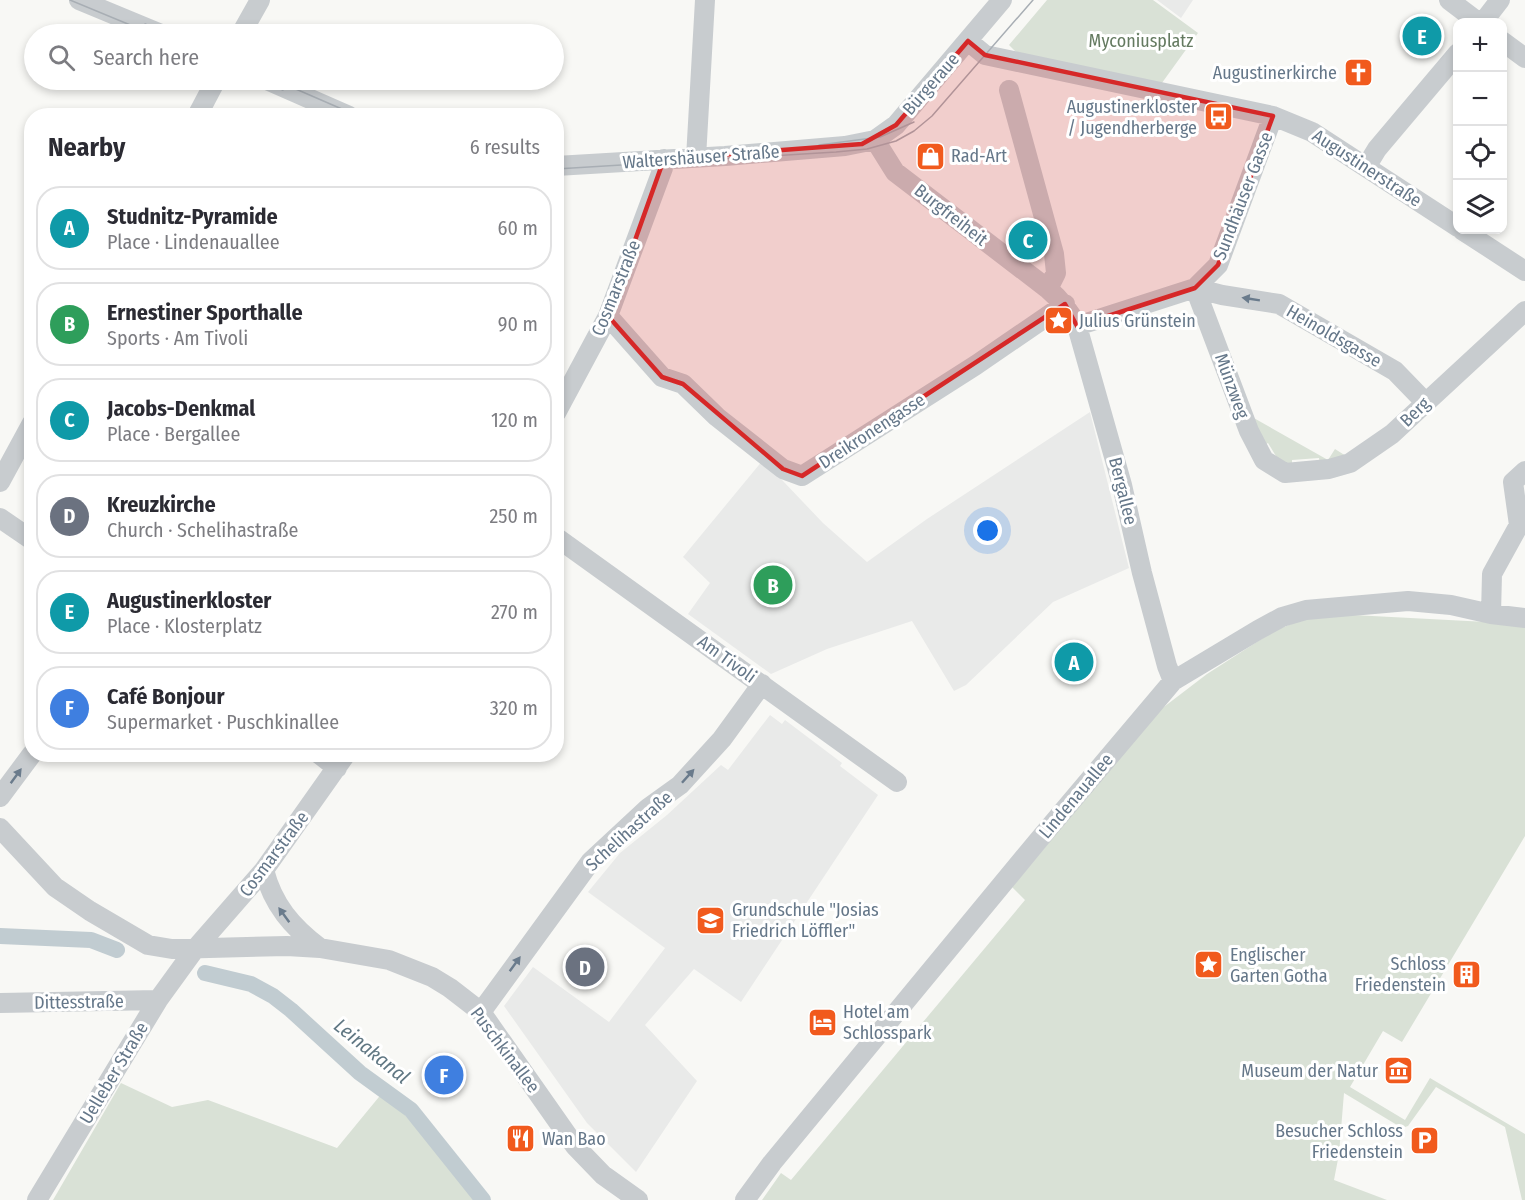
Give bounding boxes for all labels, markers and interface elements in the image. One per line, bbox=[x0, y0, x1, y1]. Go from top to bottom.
pin: E bbox=[1402, 14, 1442, 58]
map controls bbox=[1453, 18, 1507, 234]
button: + bbox=[1453, 18, 1507, 72]
search box bbox=[24, 24, 564, 90]
park label: Myconiusplatz bbox=[1089, 30, 1193, 52]
icon: search bbox=[45, 41, 78, 74]
text: Search here bbox=[93, 44, 199, 71]
street label: Bürgeraue bbox=[898, 48, 964, 120]
church icon: Augustinerkirche bbox=[1342, 57, 1374, 89]
place label: Augustinerkirche bbox=[1213, 62, 1337, 84]
button: − bbox=[1453, 72, 1507, 126]
place label: Augustinerkloster / Jugendherberge bbox=[1067, 96, 1198, 139]
bus stop icon: Augustinerkloster / Jugendherberge bbox=[1202, 101, 1234, 133]
street label: Augustinerstraße bbox=[1308, 125, 1426, 212]
button: locate bbox=[1453, 126, 1507, 180]
street label: Sundhäuser Gasse bbox=[1208, 129, 1278, 263]
text: Nearby bbox=[48, 132, 125, 163]
text: 6 results bbox=[470, 135, 540, 159]
shop icon: Rad-Art bbox=[914, 140, 946, 172]
street label: Waltershäuser Straße bbox=[622, 141, 780, 173]
place label: Rad-Art bbox=[951, 145, 1007, 167]
street label: Burgfreiheit bbox=[910, 179, 992, 251]
button: layers bbox=[1453, 180, 1507, 234]
text: Studnitz-Pyramide bbox=[107, 203, 278, 230]
text: A bbox=[64, 216, 75, 240]
text: 60 m bbox=[498, 216, 538, 240]
pin: C bbox=[1008, 218, 1048, 262]
text: Place · Lindenauallee bbox=[107, 230, 280, 254]
street label: Cosmarstraße bbox=[587, 237, 645, 339]
one-way arrow bbox=[1241, 294, 1260, 303]
text: Ernestiner Sporthalle bbox=[107, 299, 303, 326]
street label: Heinoldsgasse bbox=[1283, 300, 1386, 372]
place icon: Julius Grünstein bbox=[1042, 305, 1074, 337]
place label: Julius Grünstein bbox=[1079, 310, 1196, 332]
text: B bbox=[64, 312, 75, 336]
text: 90 m bbox=[498, 312, 538, 336]
text: Sports · Am Tivoli bbox=[107, 326, 248, 350]
street label: Münzweg bbox=[1210, 350, 1254, 422]
street label: Dreikronengasse bbox=[815, 388, 929, 473]
street label: Berg bbox=[1395, 392, 1435, 431]
text: Jacobs-Denkmal bbox=[107, 395, 255, 422]
text: C bbox=[64, 408, 75, 432]
text: 120 m bbox=[491, 408, 538, 432]
text: Place · Bergallee bbox=[107, 422, 240, 446]
street label: Bergallee bbox=[1104, 455, 1142, 527]
text: Kreuzkirche bbox=[107, 491, 216, 518]
text: D bbox=[64, 504, 75, 528]
text: 250 m bbox=[490, 504, 538, 528]
your location bbox=[973, 516, 1002, 545]
text: Church · Schelihastraße bbox=[107, 518, 298, 542]
pin: B bbox=[754, 562, 792, 608]
text: Augustinerkloster bbox=[107, 587, 271, 614]
text: E bbox=[65, 600, 74, 624]
text: 270 m bbox=[491, 600, 538, 624]
text: Place · Klosterplatz bbox=[107, 614, 262, 638]
street label: Am Tivoli bbox=[693, 630, 761, 688]
pin: A bbox=[1054, 640, 1094, 684]
text: Café Bonjour bbox=[107, 683, 224, 710]
text: F bbox=[65, 696, 74, 720]
text: 320 m bbox=[490, 696, 538, 720]
text: Supermarket · Puschkinallee bbox=[107, 710, 339, 734]
street label: Lindenauallee bbox=[1034, 749, 1118, 843]
one-way arrow bbox=[10, 768, 22, 784]
one-way arrow bbox=[681, 769, 695, 783]
street label: Schelihastraße bbox=[581, 786, 677, 876]
street label: Cosmarstraße bbox=[235, 807, 313, 901]
place label: Grundschule "Josias Friedrich Löffler" bbox=[732, 899, 879, 942]
school or university icon: Grundschule "Josias Friedrich Löffler" bbox=[695, 904, 727, 936]
one-way arrow bbox=[279, 907, 291, 922]
pin: D bbox=[566, 944, 604, 990]
place label: Englischer Garten Gotha bbox=[1230, 944, 1328, 987]
place icon: Englischer Garten Gotha bbox=[1193, 949, 1225, 981]
place label: Schloss Friedenstein bbox=[1355, 953, 1446, 996]
one-way arrow bbox=[509, 957, 521, 973]
building icon: Schloss Friedenstein bbox=[1451, 958, 1483, 990]
street label: Dittesstraße bbox=[34, 990, 124, 1014]
place label: Hotel am Schlosspark bbox=[843, 1001, 932, 1044]
street label: Puschkinallee bbox=[466, 1003, 544, 1097]
hotel icon: Hotel am Schlosspark bbox=[806, 1006, 838, 1038]
water label: Leinakanal bbox=[329, 1013, 415, 1089]
street label: Uelleber Straße bbox=[75, 1018, 153, 1128]
pin: F bbox=[424, 1052, 464, 1098]
museum icon: Museum der Natur bbox=[1383, 1055, 1415, 1087]
place label: Museum der Natur bbox=[1241, 1060, 1379, 1082]
place label: Besucher Schloss Friedenstein bbox=[1275, 1120, 1403, 1163]
restaurant icon: Wan Bao bbox=[505, 1123, 537, 1155]
parking icon: Besucher Schloss Friedenstein bbox=[1408, 1125, 1440, 1157]
place label: Wan Bao bbox=[542, 1128, 606, 1150]

